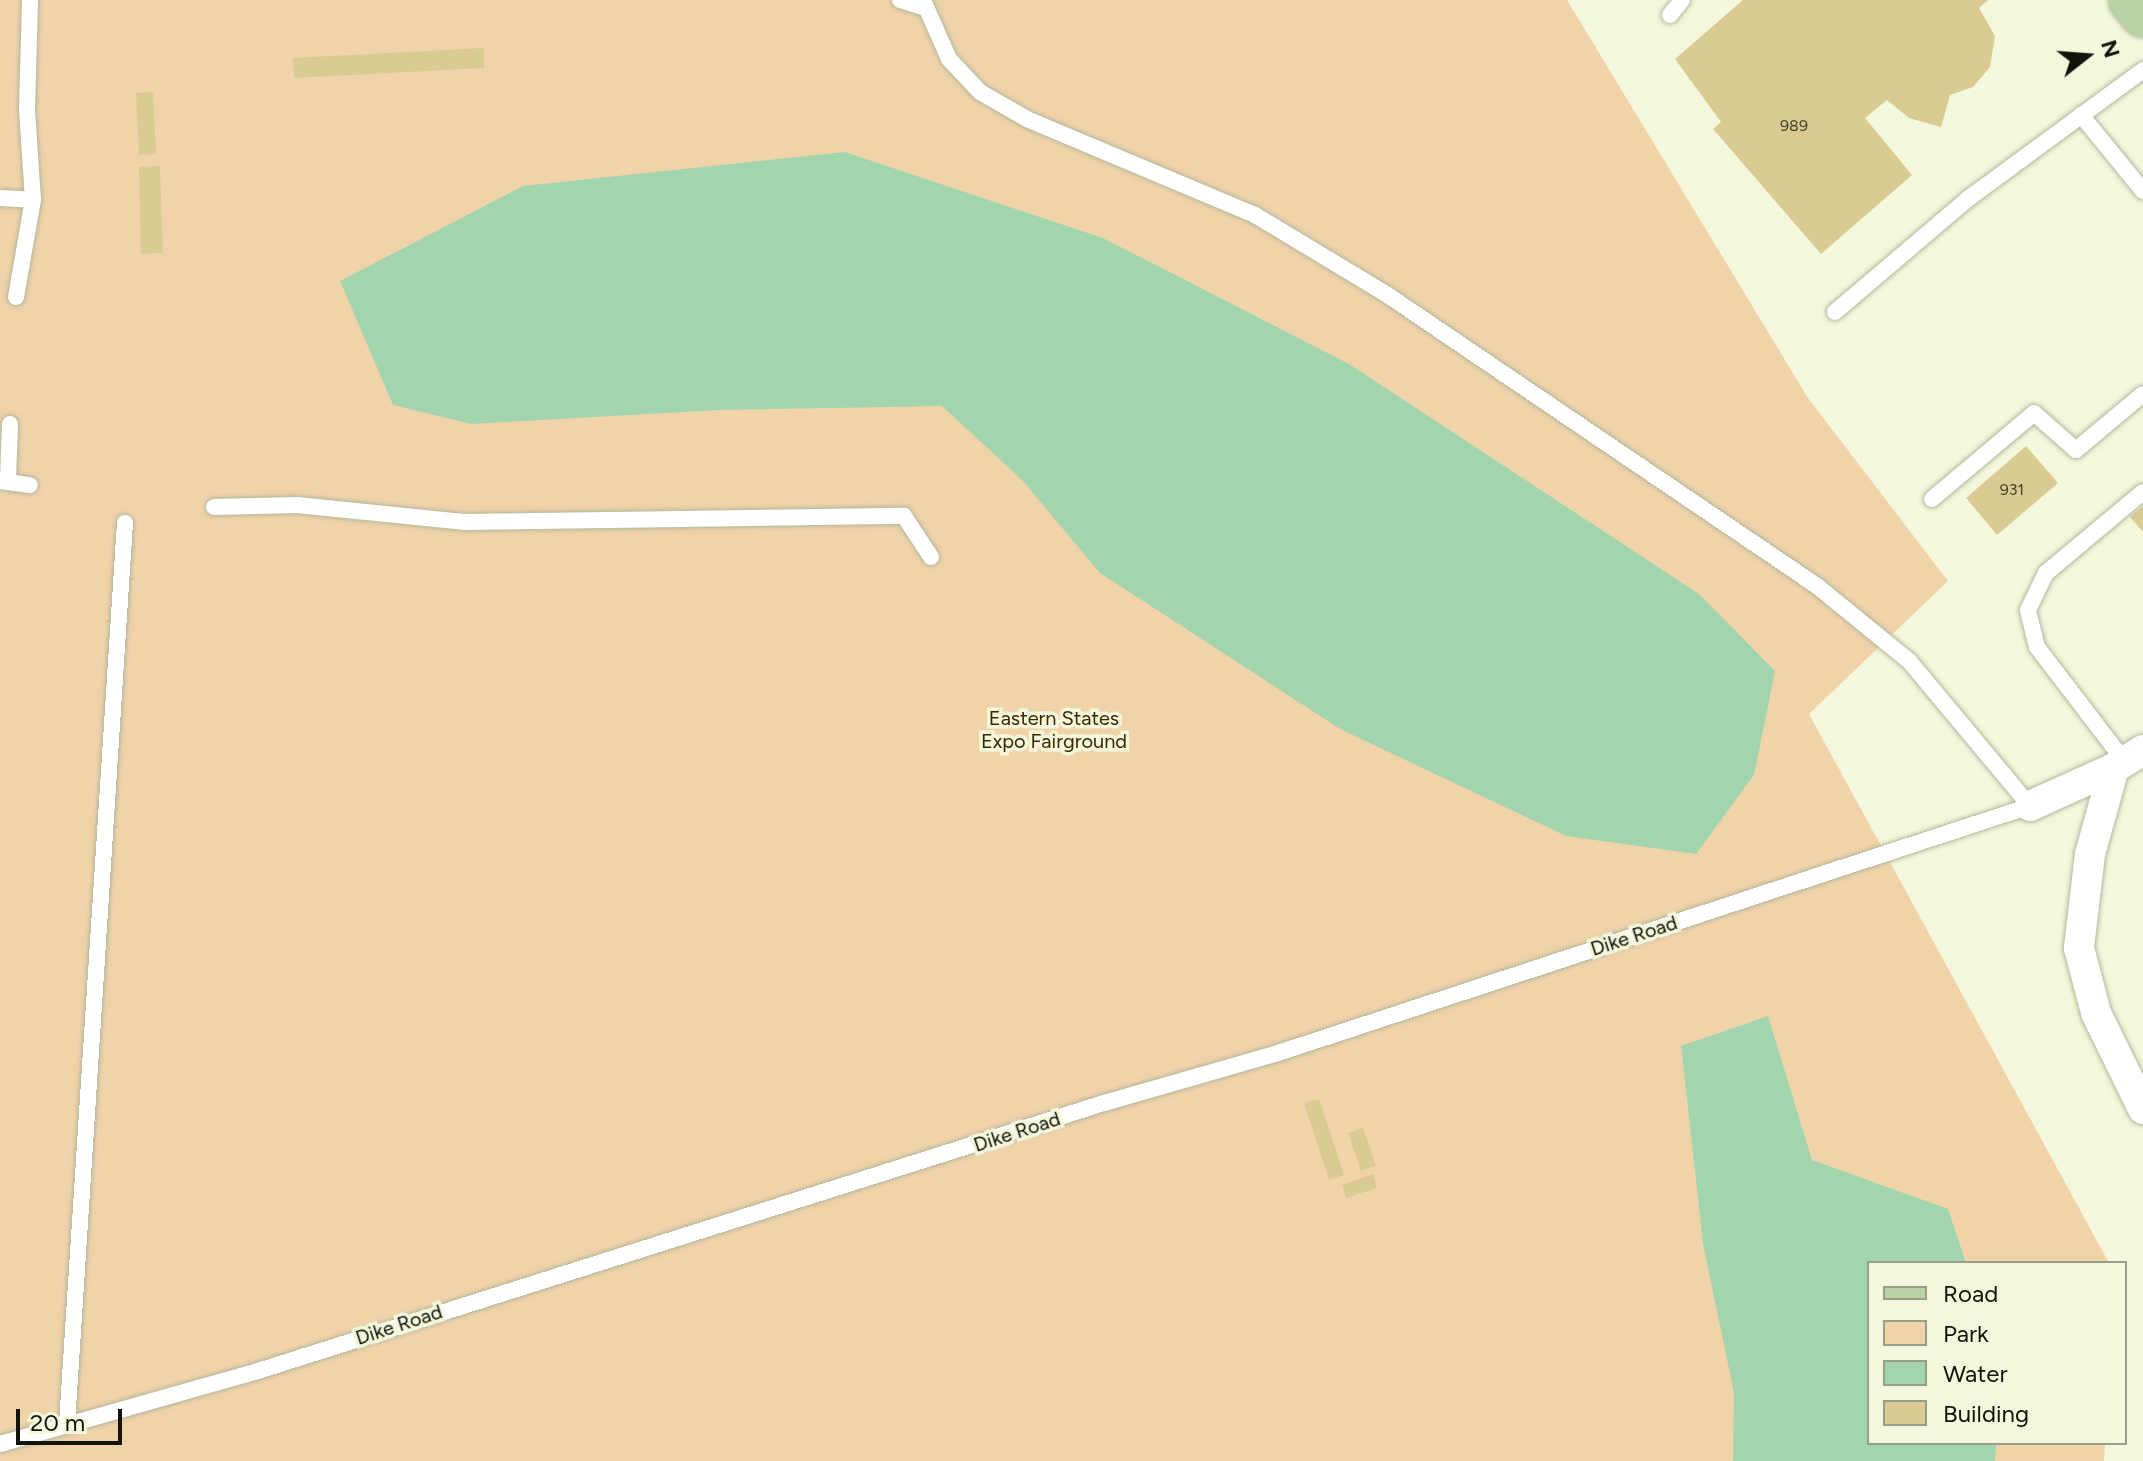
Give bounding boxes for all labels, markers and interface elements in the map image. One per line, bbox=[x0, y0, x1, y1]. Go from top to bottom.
north arrow bbox=[2047, 16, 2127, 96]
text: N bbox=[2095, 37, 2126, 61]
house number: 989 bbox=[1780, 116, 1808, 136]
house number: 931 bbox=[2000, 480, 2024, 500]
park label: Eastern States Expo Fairground bbox=[981, 707, 1127, 754]
street label: Dike Road bbox=[1588, 911, 1680, 961]
street label: Dike Road bbox=[971, 1107, 1063, 1157]
legend bbox=[1867, 1261, 2127, 1445]
text: Road bbox=[1943, 1279, 1998, 1308]
street label: Dike Road bbox=[353, 1300, 445, 1350]
text: Park bbox=[1943, 1319, 1989, 1348]
text: Water bbox=[1943, 1359, 2008, 1388]
scale bar bbox=[20, 1393, 126, 1443]
text: Building bbox=[1943, 1399, 2029, 1428]
text: 20 m bbox=[30, 1408, 85, 1437]

